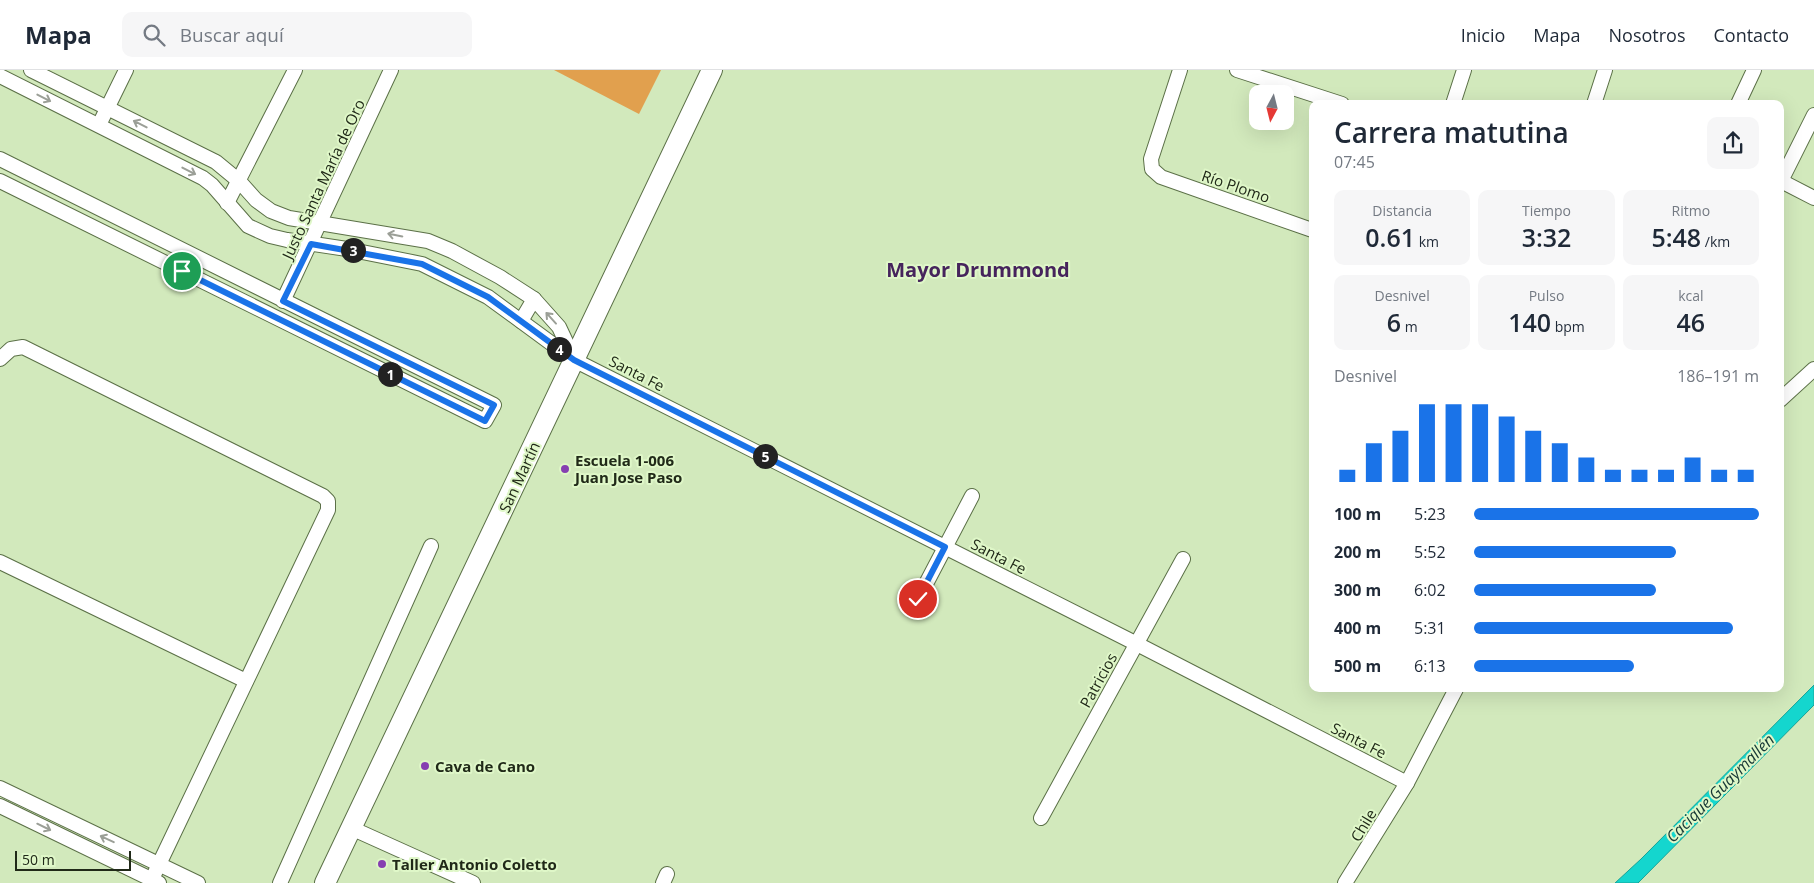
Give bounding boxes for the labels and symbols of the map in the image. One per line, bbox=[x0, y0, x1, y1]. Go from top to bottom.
north arrow bbox=[1249, 85, 1294, 130]
one-way arrow bbox=[36, 93, 51, 103]
street label: Justo Santa María de Oro bbox=[276, 96, 369, 264]
one-way arrow bbox=[133, 119, 148, 129]
street label: Río Plomo bbox=[1199, 165, 1273, 207]
one-way arrow bbox=[181, 166, 196, 176]
one-way arrow bbox=[387, 230, 403, 240]
pin: 3 bbox=[340, 238, 366, 262]
pin bbox=[161, 250, 203, 292]
district label: Mayor Drummond bbox=[886, 256, 1070, 283]
one-way arrow bbox=[545, 311, 557, 324]
pin: 4 bbox=[546, 336, 572, 362]
street label: Santa Fe bbox=[606, 351, 668, 395]
pin: 1 bbox=[378, 362, 402, 386]
street label: San Martín bbox=[494, 438, 544, 516]
pin: 5 bbox=[752, 444, 778, 468]
place label: Escuela 1-006 Juan Jose Paso bbox=[573, 450, 682, 487]
marker: Escuela 1-006 Juan Jose Paso bbox=[559, 463, 571, 475]
street label: Santa Fe bbox=[968, 534, 1030, 578]
pin bbox=[897, 578, 939, 620]
street label: Patricios bbox=[1075, 649, 1121, 711]
street label: Santa Fe bbox=[1328, 718, 1390, 762]
water label: Cacique Guaymallén bbox=[1661, 729, 1779, 847]
place label: Cava de Cano bbox=[435, 756, 535, 776]
marker: Cava de Cano bbox=[419, 760, 431, 772]
street label: Chile bbox=[1346, 805, 1380, 845]
one-way arrow bbox=[36, 823, 51, 833]
one-way arrow bbox=[100, 833, 115, 843]
scale bar bbox=[15, 848, 131, 871]
place label: Taller Antonio Coletto bbox=[392, 854, 557, 874]
marker: Taller Antonio Coletto bbox=[376, 858, 388, 870]

